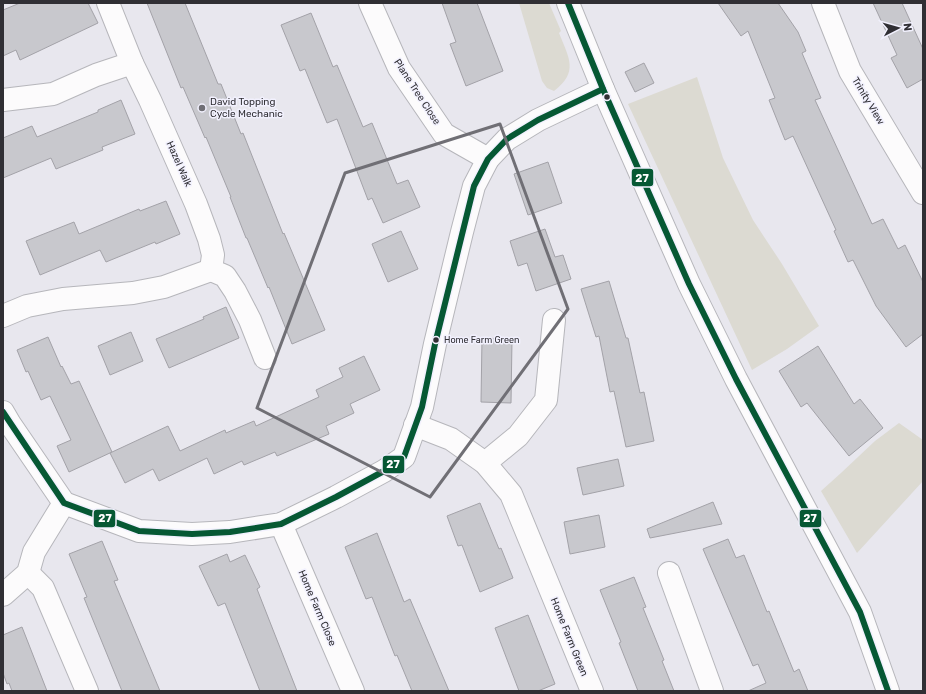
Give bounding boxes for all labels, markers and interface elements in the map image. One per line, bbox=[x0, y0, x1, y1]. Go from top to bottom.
north arrow bbox=[878, 8, 918, 48]
text: N bbox=[901, 22, 914, 32]
street label: Plane Tree Close bbox=[391, 57, 443, 128]
street label: Trinity View bbox=[849, 75, 887, 127]
unlabelled marker bbox=[602, 92, 612, 102]
place label: David Topping Cycle Mechanic bbox=[210, 96, 283, 120]
marker: David Topping Cycle Mechanic bbox=[197, 103, 207, 113]
street label: Hazel Walk bbox=[164, 139, 195, 190]
line badge: 27 bbox=[631, 168, 654, 187]
text: 27 bbox=[635, 172, 649, 185]
marker: Home Farm Green bbox=[431, 335, 441, 345]
place label: Home Farm Green bbox=[444, 335, 519, 345]
line badge: 27 bbox=[382, 455, 405, 474]
text: 27 bbox=[386, 458, 400, 471]
line badge: 27 bbox=[93, 509, 116, 528]
line badge: 27 bbox=[799, 509, 822, 528]
text: 27 bbox=[98, 512, 112, 525]
text: 27 bbox=[803, 512, 817, 525]
street label: Home Farm Close bbox=[296, 568, 339, 648]
street label: Home Farm Green bbox=[548, 596, 590, 678]

